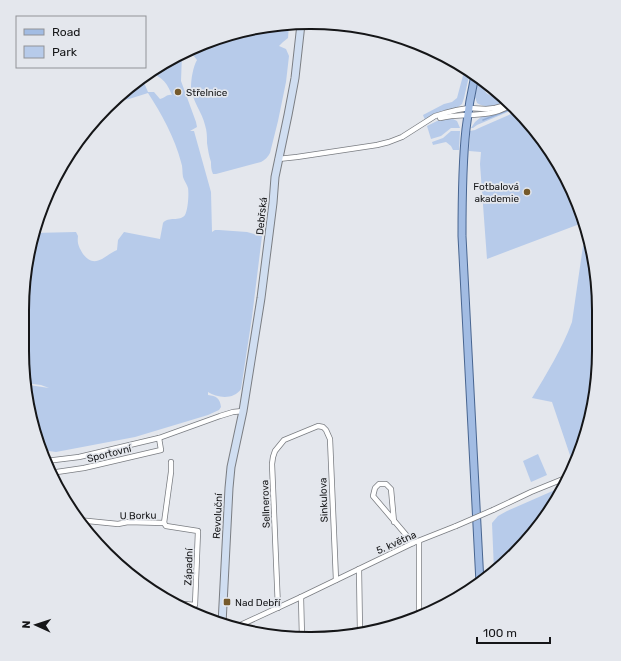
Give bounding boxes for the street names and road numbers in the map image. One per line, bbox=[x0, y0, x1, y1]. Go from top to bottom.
street label: Debřská bbox=[254, 197, 270, 236]
street label: Sportovní bbox=[86, 443, 133, 465]
street label: Sinkulova bbox=[317, 477, 331, 523]
street label: Sellnerova bbox=[259, 480, 273, 528]
street label: Revoluční bbox=[211, 492, 225, 539]
street label: U Borku bbox=[119, 510, 157, 522]
street label: 5. května bbox=[375, 529, 418, 557]
street label: Západní bbox=[182, 548, 196, 586]

